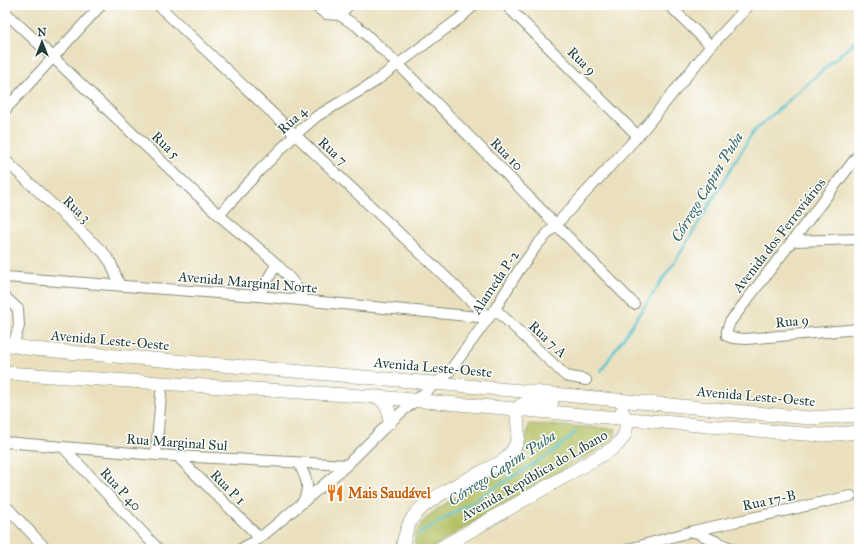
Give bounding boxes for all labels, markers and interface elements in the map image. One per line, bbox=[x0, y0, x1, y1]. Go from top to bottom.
north arrow bbox=[22, 22, 62, 62]
text: N bbox=[37, 26, 47, 39]
street label: Rua 9 bbox=[564, 43, 600, 79]
street label: Rua 4 bbox=[274, 102, 312, 138]
street label: Rua 5 bbox=[148, 128, 184, 163]
water label: Córrego Capim Puba bbox=[667, 129, 748, 246]
street label: Rua 7 bbox=[315, 134, 351, 169]
street label: Rua 10 bbox=[487, 134, 527, 174]
street label: Avenida dos Ferroviários bbox=[729, 175, 829, 297]
street label: Rua 3 bbox=[59, 192, 94, 226]
street label: Alameda P-2 bbox=[467, 247, 523, 318]
street label: Avenida Marginal Norte bbox=[177, 268, 318, 297]
street label: Rua 9 bbox=[775, 312, 810, 331]
street label: Rua 7 A bbox=[525, 317, 571, 362]
street label: Avenida Leste-Oeste bbox=[49, 327, 170, 354]
street label: Avenida Leste-Oeste bbox=[372, 354, 493, 381]
street label: Avenida Leste-Oeste bbox=[695, 383, 816, 410]
water label: Córrego Capim Puba bbox=[445, 426, 560, 510]
street label: Avenida República do Líbano bbox=[457, 426, 611, 525]
street label: Rua Marginal Sul bbox=[126, 430, 228, 455]
street label: Rua P 40 bbox=[96, 464, 145, 515]
street label: Rua P 1 bbox=[207, 466, 249, 509]
restaurant icon: Mais Saudável bbox=[325, 483, 345, 503]
place label: Mais Saudável bbox=[348, 485, 432, 502]
street label: Rua 17-B bbox=[741, 487, 797, 514]

